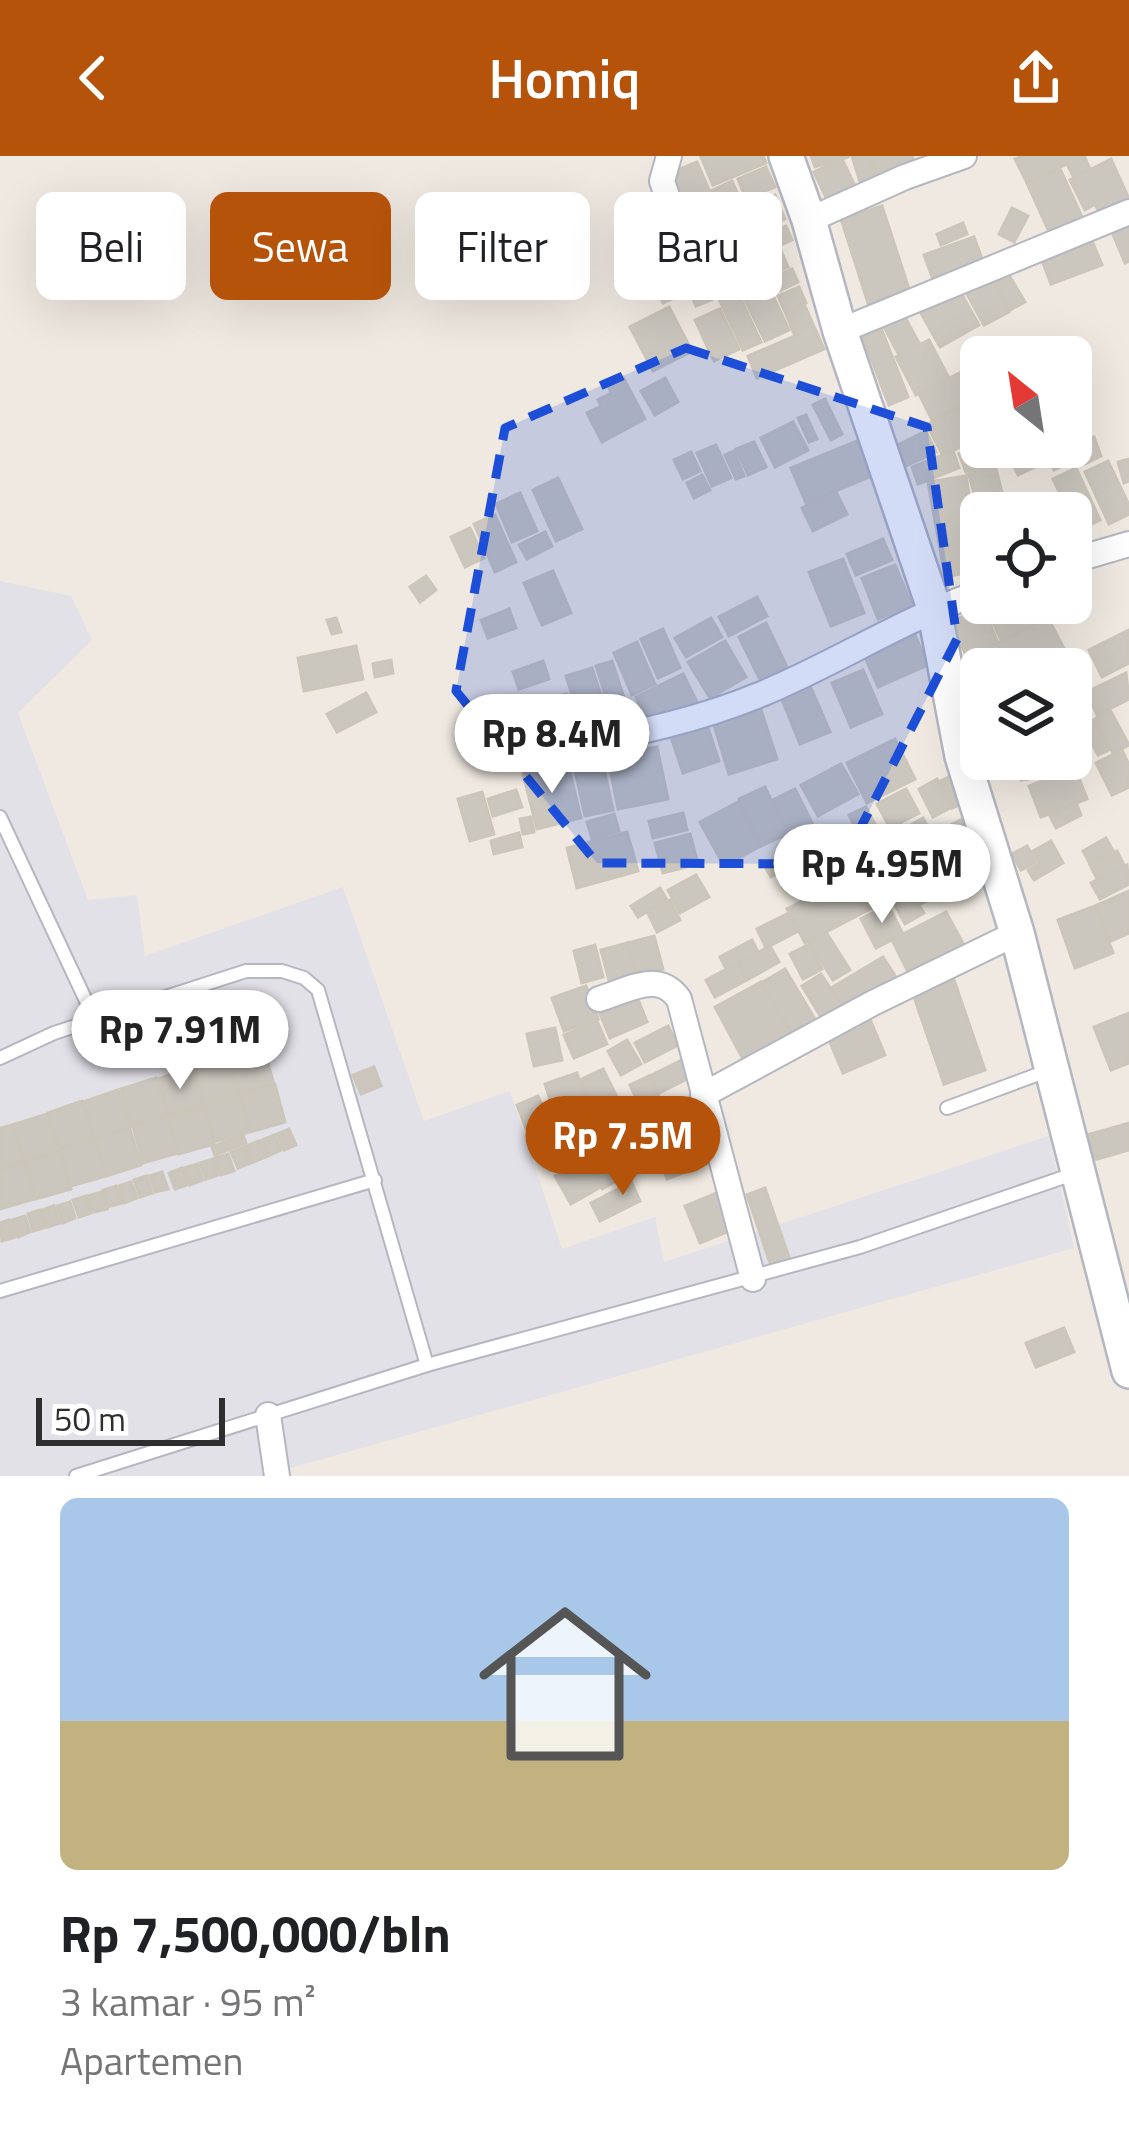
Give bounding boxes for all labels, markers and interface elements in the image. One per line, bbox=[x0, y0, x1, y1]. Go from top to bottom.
text: Homiq bbox=[489, 37, 640, 119]
icon: back bbox=[60, 45, 126, 111]
icon: share bbox=[1003, 45, 1069, 111]
chip: Beli bbox=[36, 192, 186, 300]
chip: Sewa bbox=[210, 192, 391, 300]
chip: Filter bbox=[415, 192, 590, 300]
chip: Baru bbox=[614, 192, 782, 300]
north arrow bbox=[960, 336, 1092, 468]
map controls bbox=[960, 336, 1092, 780]
button: locate bbox=[960, 492, 1092, 624]
button: layers bbox=[960, 648, 1092, 780]
pin: Rp 8.4M bbox=[441, 694, 663, 796]
text: Rp 8.4M bbox=[481, 703, 623, 762]
pin: Rp 4.95M bbox=[758, 824, 1006, 926]
text: Rp 4.95M bbox=[801, 833, 963, 892]
pin: Rp 7.91M bbox=[56, 990, 304, 1092]
text: Rp 7.91M bbox=[99, 999, 261, 1058]
pin: Rp 7.5M bbox=[512, 1096, 734, 1198]
text: Rp 7.5M bbox=[552, 1105, 694, 1164]
scale bar bbox=[36, 1392, 225, 1445]
text: 50 m bbox=[54, 1394, 126, 1444]
icon: home bbox=[457, 1576, 673, 1792]
text: Rp 7,500,000/bln bbox=[60, 1894, 451, 1972]
text: 3 kamar · 95 m² bbox=[60, 1972, 316, 2031]
text: Apartemen bbox=[60, 2031, 243, 2090]

